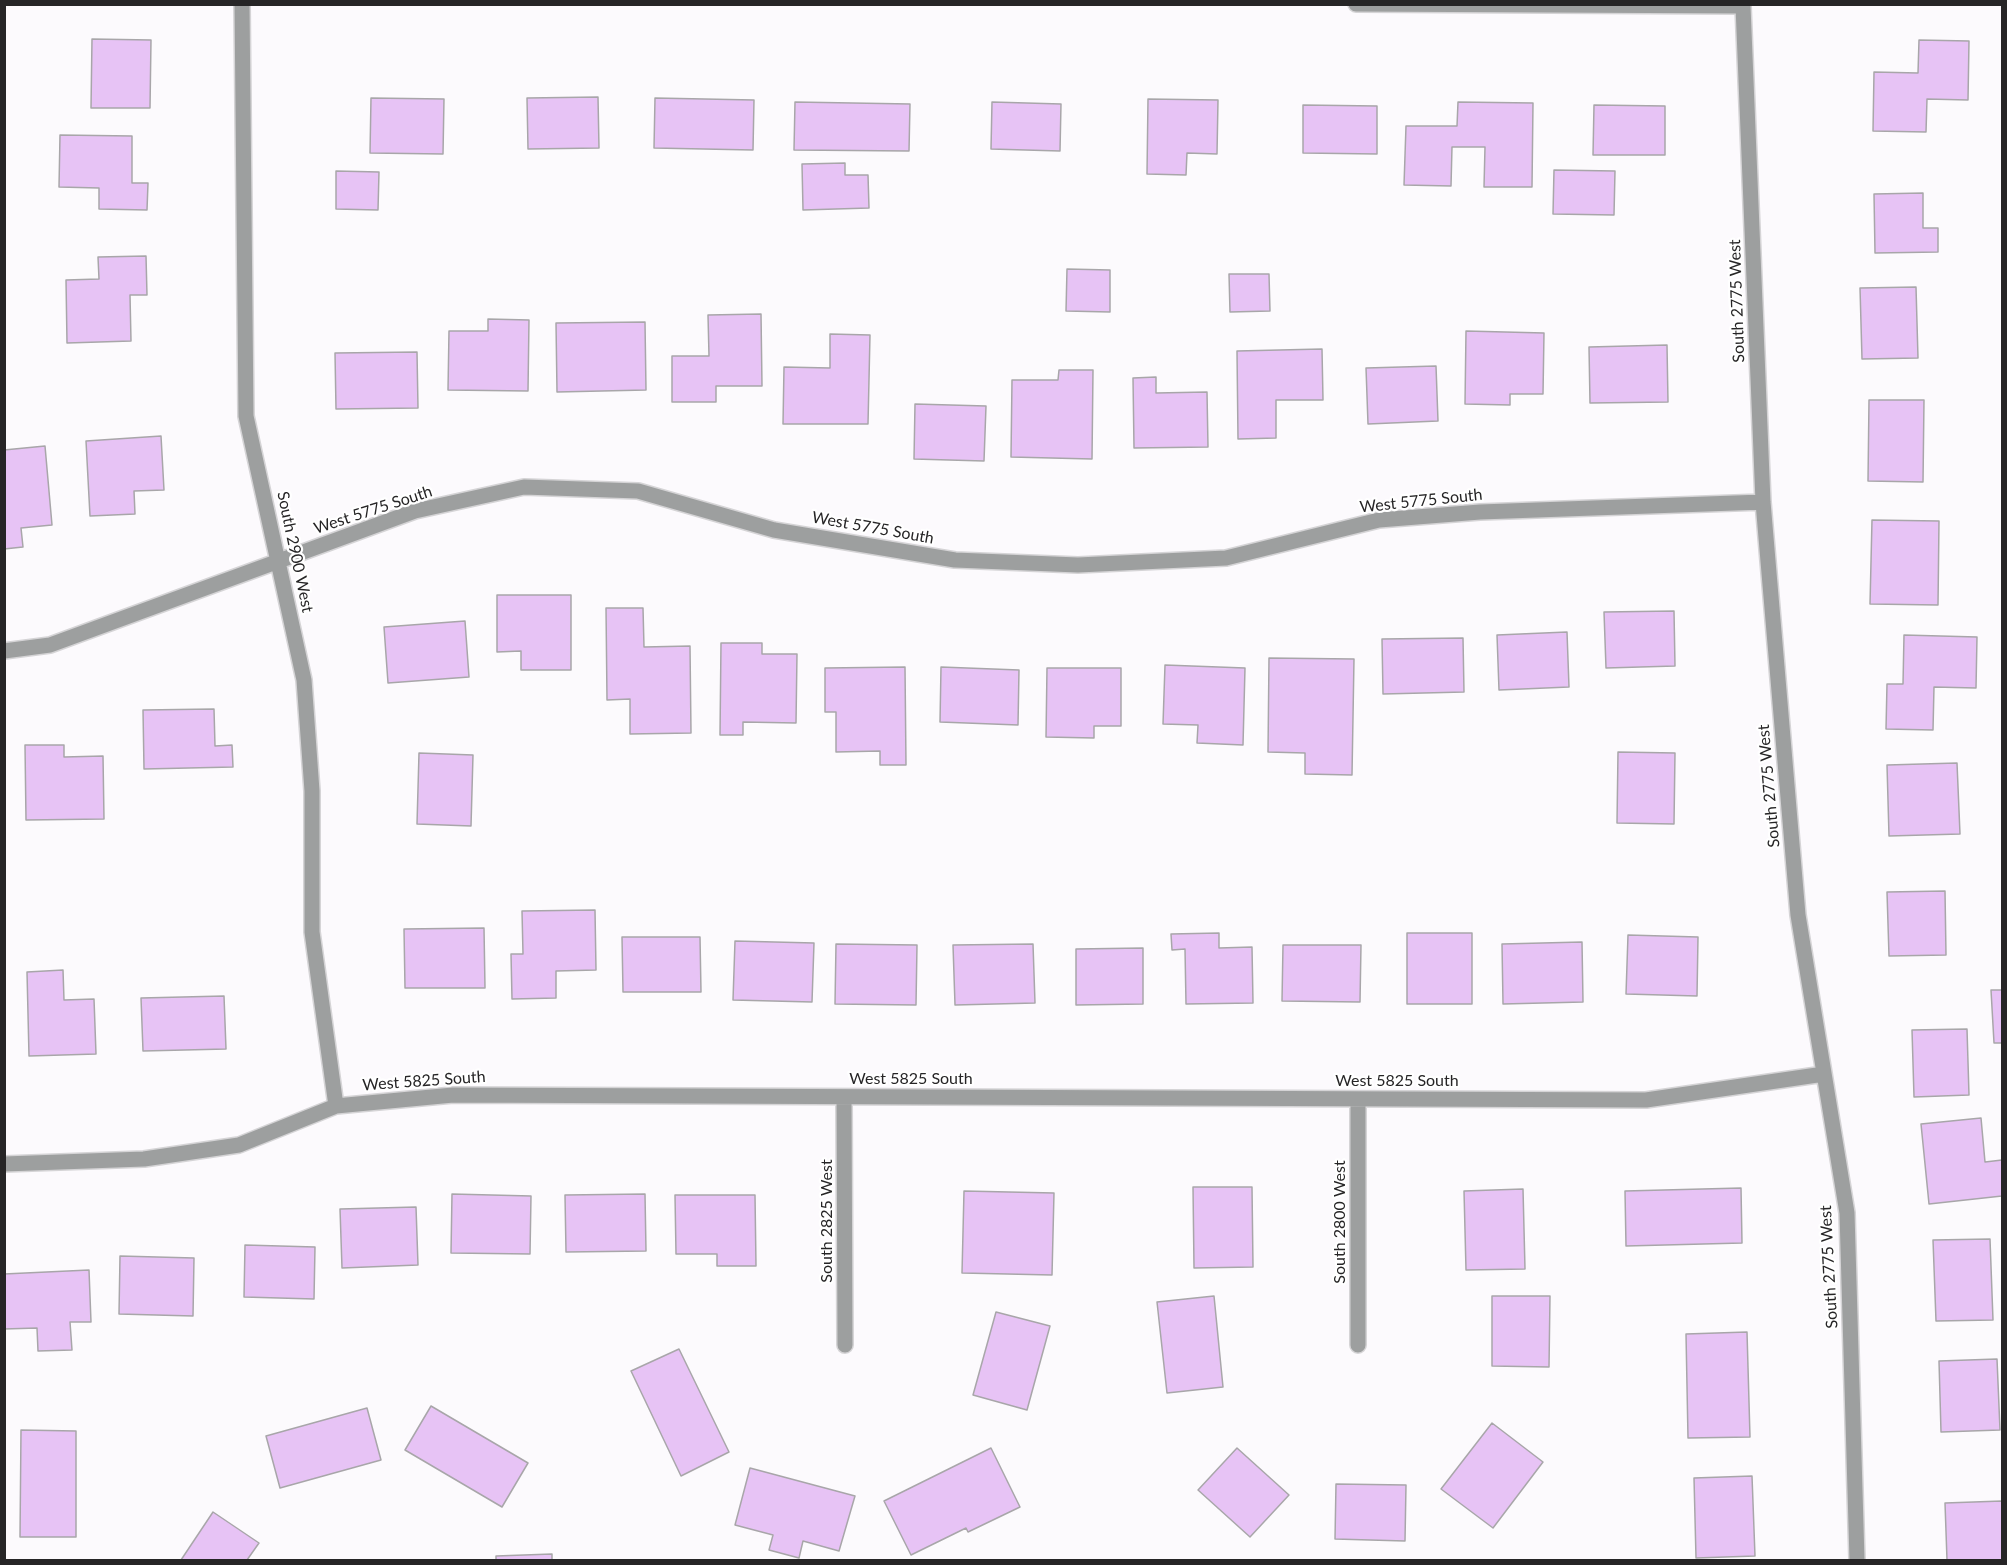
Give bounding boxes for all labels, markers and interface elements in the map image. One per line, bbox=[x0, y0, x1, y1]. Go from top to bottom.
street label: South 2775 West bbox=[1725, 239, 1749, 363]
street label: West 5775 South bbox=[311, 482, 435, 538]
street label: West 5775 South bbox=[1359, 485, 1483, 517]
street label: South 2900 West bbox=[273, 490, 317, 614]
street label: West 5775 South bbox=[811, 508, 935, 548]
street label: South 2775 West bbox=[1754, 724, 1784, 848]
street label: West 5825 South bbox=[362, 1067, 486, 1095]
street label: West 5825 South bbox=[849, 1069, 973, 1089]
street label: West 5825 South bbox=[1335, 1071, 1459, 1091]
street label: South 2825 West bbox=[817, 1159, 837, 1283]
street label: South 2800 West bbox=[1330, 1160, 1350, 1284]
street label: South 2775 West bbox=[1816, 1205, 1842, 1329]

